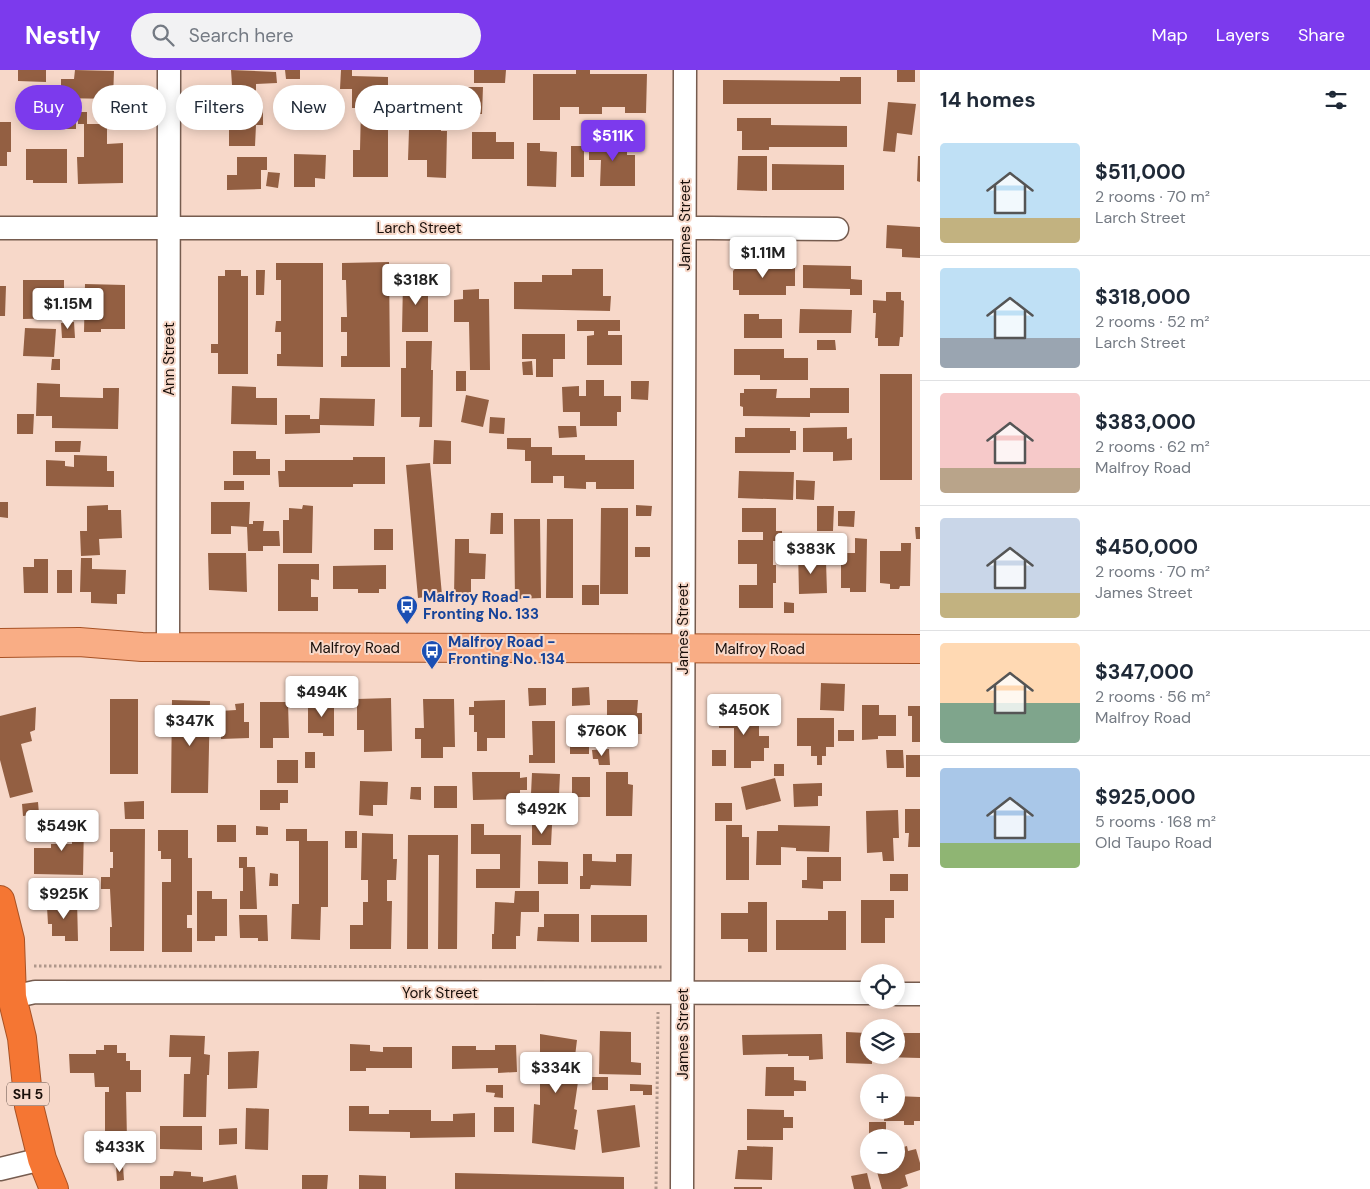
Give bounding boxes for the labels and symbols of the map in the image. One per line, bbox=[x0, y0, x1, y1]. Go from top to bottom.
pin: $511K bbox=[578, 119, 648, 162]
street label: James Street bbox=[675, 179, 695, 271]
street label: Larch Street bbox=[376, 218, 462, 238]
pin: $1.11M bbox=[722, 236, 804, 279]
pin: $318K bbox=[381, 264, 451, 306]
pin: $1.15M bbox=[27, 288, 109, 330]
street label: Ann Street bbox=[159, 322, 179, 396]
pin: $383K bbox=[776, 532, 846, 575]
street label: James Street bbox=[673, 583, 693, 675]
place label: Malfroy Road - Fronting No. 133 bbox=[423, 587, 539, 624]
bus stop icon: Malfroy Road - Fronting No. 133 bbox=[395, 594, 419, 625]
place label: Malfroy Road - Fronting No. 134 bbox=[448, 632, 565, 669]
street label: Malfroy Road bbox=[310, 638, 400, 658]
bus stop icon: Malfroy Road - Fronting No. 134 bbox=[420, 639, 444, 670]
street label: Malfroy Road bbox=[715, 639, 805, 659]
pin: $494K bbox=[287, 676, 357, 718]
pin: $450K bbox=[709, 694, 779, 736]
pin: $347K bbox=[155, 704, 225, 747]
pin: $760K bbox=[567, 714, 637, 757]
pin: $492K bbox=[507, 792, 577, 835]
pin: $549K bbox=[27, 810, 97, 852]
pin: $925K bbox=[29, 878, 99, 920]
street label: York Street bbox=[402, 983, 478, 1003]
street label: James Street bbox=[673, 988, 693, 1080]
pin: $334K bbox=[521, 1052, 591, 1094]
road number: SH 5 bbox=[7, 1082, 49, 1106]
pin: $433K bbox=[85, 1130, 155, 1173]

